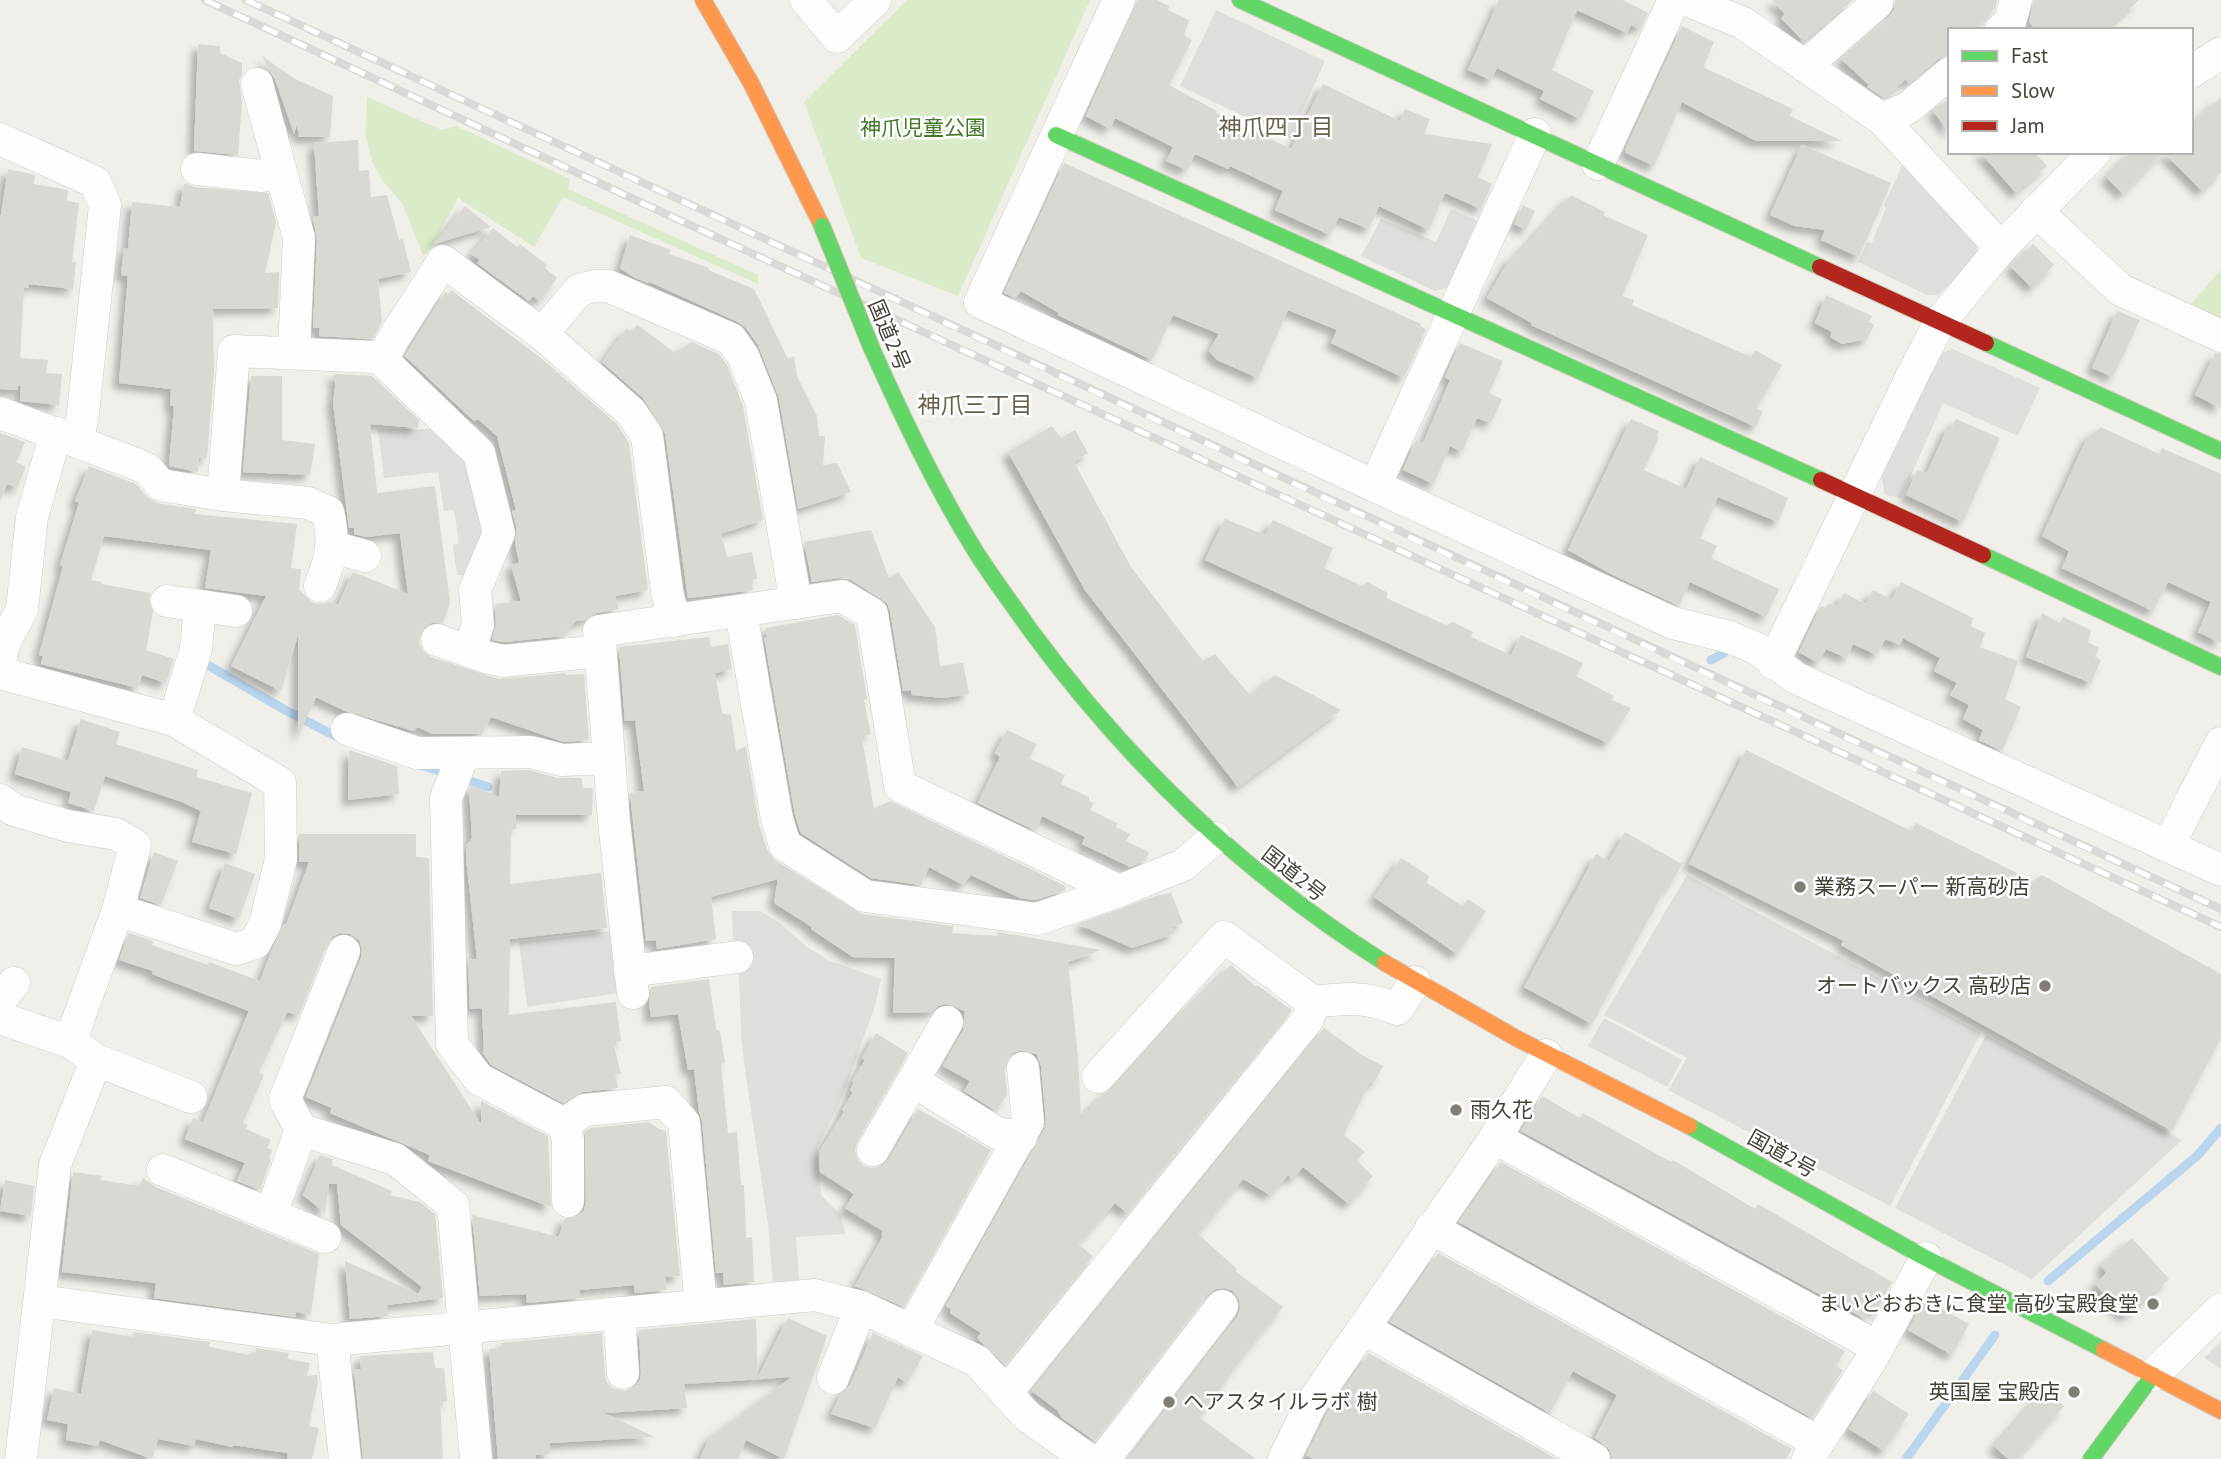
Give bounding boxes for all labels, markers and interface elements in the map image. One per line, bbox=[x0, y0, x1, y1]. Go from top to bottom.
legend bbox=[1948, 28, 2193, 154]
text: Fast bbox=[2011, 42, 2048, 69]
text: Slow bbox=[2011, 77, 2055, 104]
district label: 神爪四丁目 bbox=[1219, 112, 1334, 141]
text: Jam bbox=[2010, 112, 2045, 139]
park label: 神爪児童公園 bbox=[860, 114, 986, 141]
street label: 国道2号 bbox=[862, 295, 916, 374]
district label: 神爪三丁目 bbox=[918, 390, 1033, 419]
street label: 国道2号 bbox=[1257, 840, 1332, 907]
place label: 業務スーパー 新高砂店 bbox=[1814, 873, 2029, 900]
marker: 業務スーパー 新高砂店 bbox=[1792, 879, 1808, 895]
place label: オートバックス 高砂店 bbox=[1816, 972, 2031, 999]
marker: オートバックス 高砂店 bbox=[2037, 978, 2053, 994]
place label: 雨久花 bbox=[1470, 1096, 1533, 1123]
marker: 雨久花 bbox=[1448, 1102, 1464, 1118]
street label: 国道2号 bbox=[1743, 1124, 1821, 1183]
place label: まいどおおきに食堂 高砂宝殿食堂 bbox=[1818, 1290, 2139, 1317]
marker: まいどおおきに食堂 高砂宝殿食堂 bbox=[2145, 1296, 2161, 1312]
place label: 英国屋 宝殿店 bbox=[1928, 1378, 2060, 1405]
marker: 英国屋 宝殿店 bbox=[2066, 1384, 2082, 1400]
place label: ヘアスタイルラボ 樹 bbox=[1183, 1388, 1378, 1415]
marker: ヘアスタイルラボ 樹 bbox=[1161, 1394, 1177, 1410]

